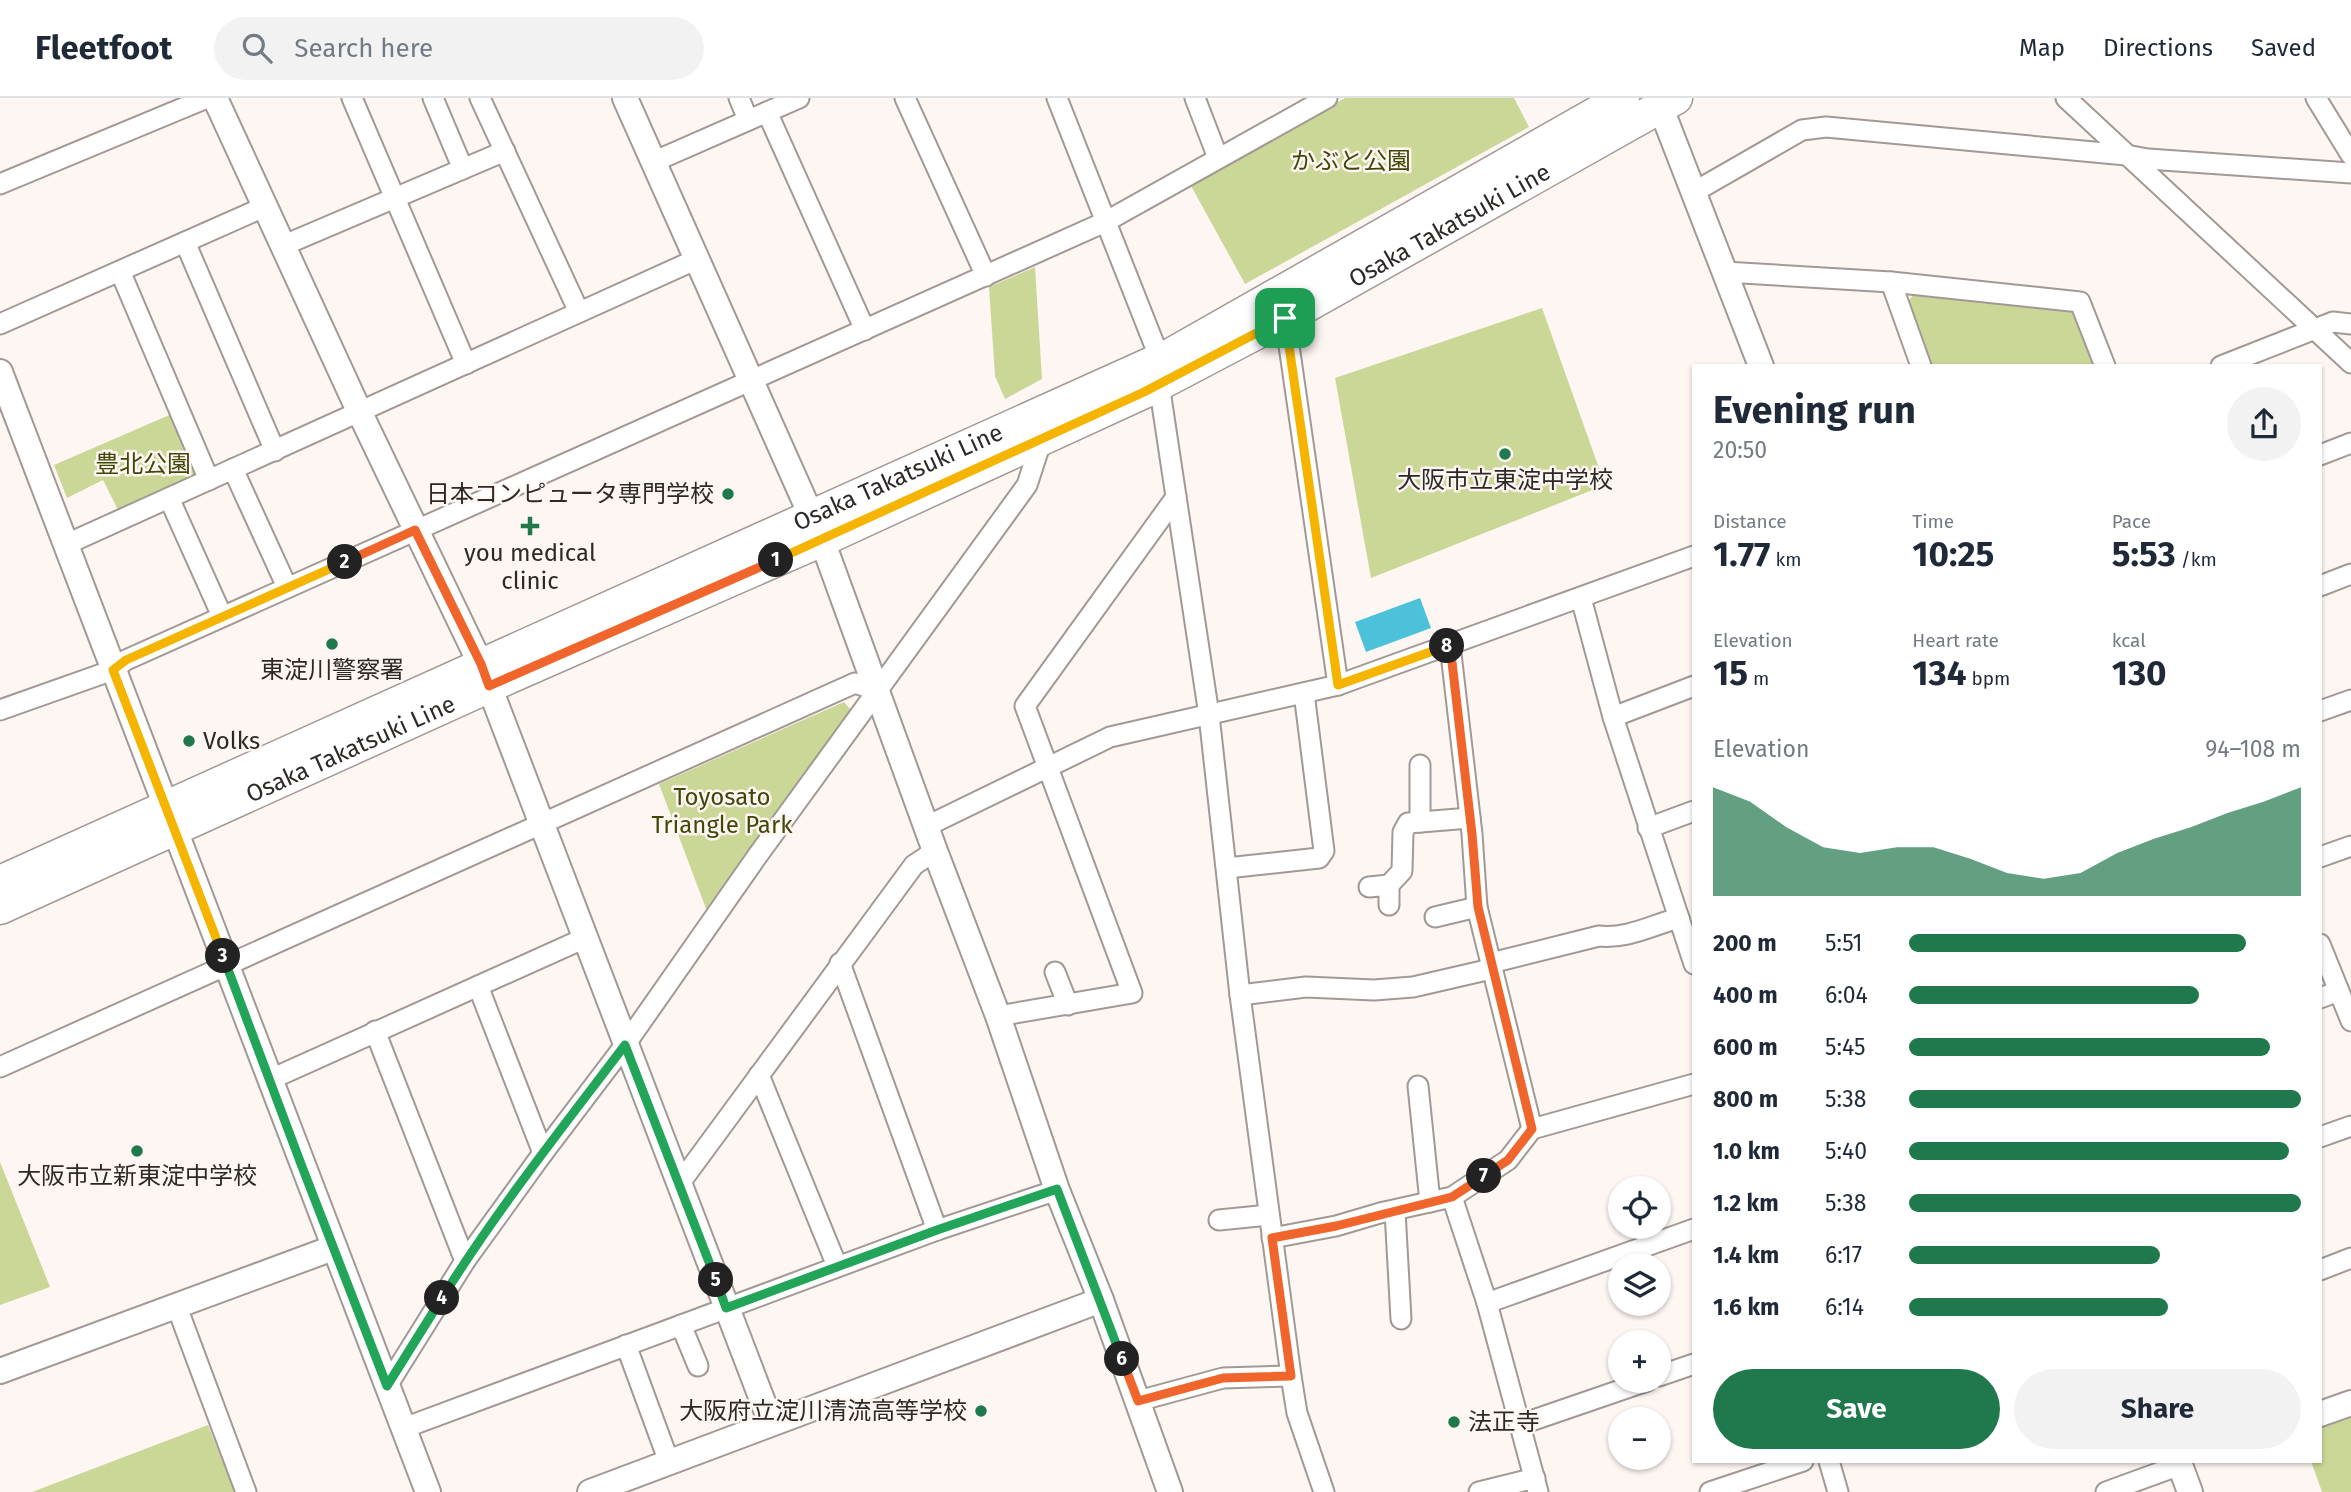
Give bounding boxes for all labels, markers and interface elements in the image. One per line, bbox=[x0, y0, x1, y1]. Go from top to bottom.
search box bbox=[214, 17, 704, 80]
text: Fleetfoot bbox=[35, 28, 172, 68]
icon: search bbox=[238, 29, 276, 67]
text: Search here bbox=[294, 33, 433, 64]
text: Map bbox=[2019, 34, 2065, 62]
text: Directions bbox=[2103, 34, 2213, 62]
text: Saved bbox=[2251, 34, 2316, 62]
park label: かぶと公園 bbox=[1291, 147, 1411, 175]
street label: Osaka Takatsuki Line bbox=[1344, 158, 1555, 293]
pin bbox=[1255, 288, 1315, 348]
icon: arrive bbox=[1266, 299, 1304, 337]
text: Evening run bbox=[1713, 387, 1916, 433]
button: share bbox=[2227, 387, 2301, 461]
street label: Osaka Takatsuki Line bbox=[789, 418, 1007, 537]
text: 20:50 bbox=[1713, 436, 1767, 464]
marker: 大阪市立東淀中学校 bbox=[1497, 446, 1513, 462]
park label: 豊北公園 bbox=[95, 450, 191, 478]
place label: 大阪市立東淀中学校 bbox=[1397, 466, 1613, 494]
place label: 日本コンピュータ専門学校 bbox=[426, 480, 714, 508]
marker: 日本コンピュータ専門学校 bbox=[720, 486, 736, 502]
text: Distance bbox=[1713, 510, 1787, 533]
text: Time bbox=[1912, 510, 1954, 533]
text: Pace bbox=[2112, 510, 2151, 533]
marker: you medical clinic bbox=[520, 516, 540, 536]
text: 1.77 bbox=[1713, 533, 1770, 575]
text: 10:25 bbox=[1912, 533, 1994, 575]
text: 5:53 bbox=[2112, 533, 2176, 575]
place label: you medical clinic bbox=[464, 539, 596, 595]
pin: 1 bbox=[758, 542, 794, 578]
pin: 2 bbox=[328, 545, 362, 580]
text: 1 bbox=[771, 548, 780, 571]
text: km bbox=[1770, 548, 1801, 571]
text: /km bbox=[2176, 548, 2217, 571]
text: 2 bbox=[340, 550, 349, 573]
pin: 8 bbox=[1430, 628, 1464, 664]
text: Elevation bbox=[1713, 629, 1793, 652]
text: Heart rate bbox=[1912, 629, 1999, 652]
text: kcal bbox=[2112, 629, 2146, 652]
text: 8 bbox=[1441, 634, 1452, 657]
marker: 東淀川警察署 bbox=[324, 636, 340, 652]
text: 15 bbox=[1713, 652, 1748, 694]
text: 134 bbox=[1912, 652, 1966, 694]
text: 130 bbox=[2112, 652, 2167, 694]
place label: 東淀川警察署 bbox=[260, 656, 404, 684]
text: m bbox=[1748, 667, 1769, 690]
text: bpm bbox=[1966, 667, 2010, 690]
street label: Osaka Takatsuki Line bbox=[242, 690, 460, 809]
place label: Volks bbox=[203, 727, 260, 755]
marker: Volks bbox=[181, 733, 197, 749]
text: Elevation bbox=[1713, 735, 1809, 763]
text: 94–108 m bbox=[2205, 735, 2301, 763]
park label: Toyosato Triangle Park bbox=[652, 783, 793, 839]
text: 200 m bbox=[1713, 929, 1777, 957]
text: 5:51 bbox=[1825, 929, 1862, 957]
pin: 3 bbox=[206, 938, 241, 974]
text: 3 bbox=[218, 944, 227, 967]
text: 400 m bbox=[1713, 981, 1778, 1009]
text: 6:04 bbox=[1825, 981, 1868, 1009]
text: 600 m bbox=[1713, 1033, 1778, 1061]
text: 5:45 bbox=[1825, 1033, 1865, 1061]
text: 800 m bbox=[1713, 1085, 1778, 1113]
text: 5:38 bbox=[1825, 1085, 1866, 1113]
text: 1.0 km bbox=[1713, 1137, 1780, 1165]
text: 5:40 bbox=[1825, 1137, 1867, 1165]
marker: 大阪市立新東淀中学校 bbox=[129, 1143, 145, 1159]
pin: 7 bbox=[1466, 1158, 1502, 1194]
place label: 大阪市立新東淀中学校 bbox=[17, 1162, 257, 1190]
text: 7 bbox=[1479, 1164, 1488, 1187]
map controls bbox=[1608, 1176, 1671, 1470]
button: locate bbox=[1608, 1176, 1671, 1239]
text: 1.2 km bbox=[1713, 1189, 1779, 1217]
text: 5:38 bbox=[1825, 1189, 1866, 1217]
text: 1.4 km bbox=[1713, 1241, 1779, 1269]
text: 6:17 bbox=[1825, 1241, 1862, 1269]
button: layers bbox=[1608, 1253, 1671, 1316]
pin: 5 bbox=[698, 1262, 734, 1298]
text: 5 bbox=[710, 1268, 721, 1291]
pin: 4 bbox=[424, 1280, 460, 1316]
text: 4 bbox=[436, 1286, 447, 1309]
text: 1.6 km bbox=[1713, 1293, 1780, 1321]
text: 6:14 bbox=[1825, 1293, 1864, 1321]
button: + bbox=[1608, 1330, 1671, 1393]
pin: 6 bbox=[1104, 1342, 1140, 1376]
text: 6 bbox=[1116, 1347, 1127, 1370]
button: Save bbox=[1713, 1369, 2000, 1449]
button: Share bbox=[2014, 1369, 2301, 1449]
place label: 大阪府立淀川清流高等学校 bbox=[679, 1397, 967, 1425]
marker: 大阪府立淀川清流高等学校 bbox=[973, 1403, 989, 1419]
button: − bbox=[1608, 1407, 1671, 1470]
place label: 法正寺 bbox=[1468, 1408, 1540, 1436]
marker: 法正寺 bbox=[1446, 1414, 1462, 1430]

